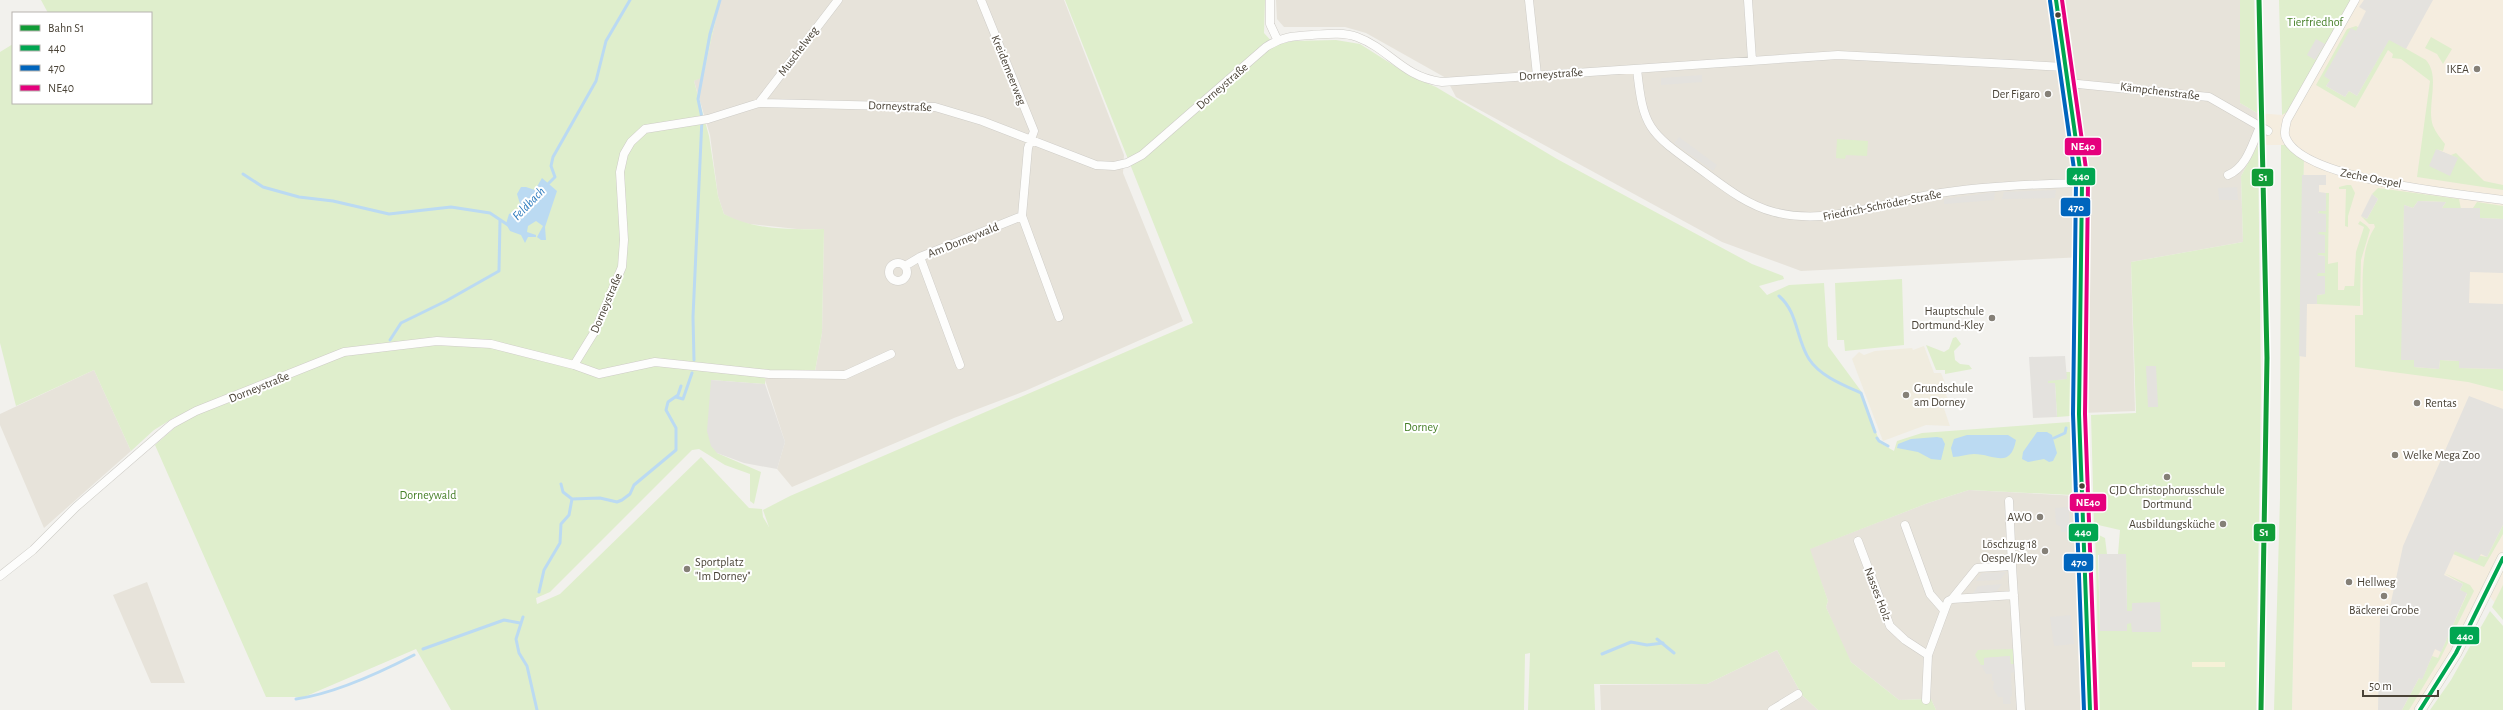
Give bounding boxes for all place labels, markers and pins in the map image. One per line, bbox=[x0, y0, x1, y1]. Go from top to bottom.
unlabelled marker bbox=[2053, 10, 2063, 20]
place label: IKEA bbox=[2446, 63, 2469, 75]
marker: IKEA bbox=[2472, 64, 2482, 74]
place label: Der Figaro bbox=[1992, 88, 2040, 100]
marker: Der Figaro bbox=[2043, 89, 2053, 99]
place label: Hauptschule Dortmund-Kley bbox=[1911, 305, 1984, 332]
marker: Hauptschule Dortmund-Kley bbox=[1987, 313, 1997, 323]
place label: Grundschule am Dorney bbox=[1914, 382, 1973, 409]
marker: Grundschule am Dorney bbox=[1901, 390, 1911, 400]
place label: Rentas bbox=[2425, 397, 2457, 409]
marker: Rentas bbox=[2412, 398, 2422, 408]
place label: Welke Mega Zoo bbox=[2403, 449, 2480, 461]
marker: Welke Mega Zoo bbox=[2390, 450, 2400, 460]
marker: CJD Christophorusschule Dortmund bbox=[2162, 472, 2172, 482]
unlabelled marker bbox=[2077, 481, 2087, 491]
place label: CJD Christophorusschule Dortmund bbox=[2109, 484, 2225, 510]
place label: AWO bbox=[2007, 511, 2032, 523]
marker: AWO bbox=[2035, 512, 2045, 522]
place label: Ausbildungsküche bbox=[2129, 518, 2215, 530]
marker: Ausbildungsküche bbox=[2218, 519, 2228, 529]
place label: Löschzug 18 Oespel/Kley bbox=[1981, 538, 2037, 565]
marker: Löschzug 18 Oespel/Kley bbox=[2040, 546, 2050, 556]
place label: Sportplatz "Im Dorney" bbox=[695, 556, 751, 583]
marker: Sportplatz "Im Dorney" bbox=[682, 564, 692, 574]
place label: Hellweg bbox=[2357, 576, 2396, 588]
marker: Hellweg bbox=[2344, 577, 2354, 587]
marker: Bäckerei Grobe bbox=[2379, 591, 2389, 601]
place label: Bäckerei Grobe bbox=[2349, 604, 2419, 616]

